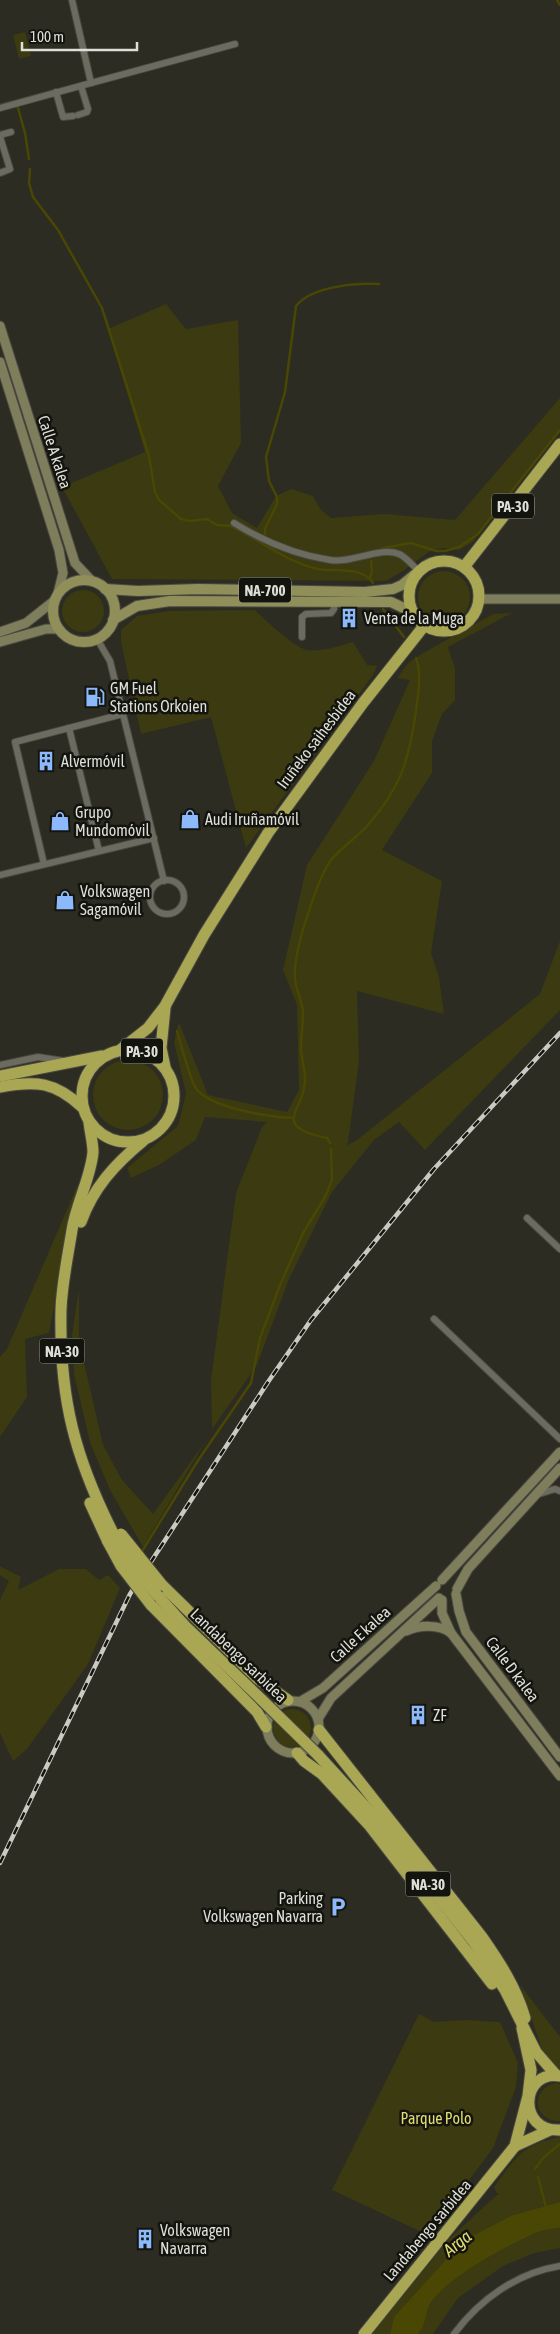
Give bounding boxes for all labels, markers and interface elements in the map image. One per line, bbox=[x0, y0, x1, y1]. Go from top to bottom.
scale bar bbox=[22, 20, 138, 52]
text: 100 m bbox=[30, 28, 64, 45]
street label: Calle A kalea bbox=[35, 413, 75, 491]
road number: PA-30 bbox=[492, 494, 534, 518]
road number: NA-700 bbox=[239, 578, 291, 602]
building icon: Venta de la Muga bbox=[338, 607, 360, 629]
place label: Venta de la Muga bbox=[364, 609, 464, 628]
place label: GM Fuel Stations Orkoien bbox=[110, 679, 207, 715]
fuel station icon: GM Fuel Stations Orkoien bbox=[84, 686, 106, 708]
street label: Iruñeko saihesbidea bbox=[273, 686, 359, 792]
building icon: Alvermóvil bbox=[35, 750, 57, 772]
place label: Alvermóvil bbox=[61, 752, 125, 770]
place label: Grupo Mundomóvil bbox=[75, 803, 150, 839]
shop icon: Audi Iruñamóvil bbox=[179, 808, 201, 830]
shop icon: Grupo Mundomóvil bbox=[49, 810, 71, 832]
place label: Audi Iruñamóvil bbox=[205, 810, 300, 828]
place label: Volkswagen Sagamóvil bbox=[80, 882, 150, 919]
shop icon: Volkswagen Sagamóvil bbox=[54, 889, 76, 911]
road number: PA-30 bbox=[121, 1038, 163, 1064]
road number: NA-30 bbox=[40, 1338, 84, 1364]
street label: Calle E kalea bbox=[326, 1602, 394, 1666]
street label: Landabengo sarbidea bbox=[186, 1605, 291, 1706]
street label: Calle D kalea bbox=[483, 1633, 543, 1705]
building icon: ZF bbox=[407, 1704, 429, 1726]
place label: ZF bbox=[433, 1706, 447, 1724]
road number: NA-30 bbox=[406, 1872, 450, 1896]
place label: Parking Volkswagen Navarra bbox=[203, 1889, 323, 1926]
parking icon: Parking Volkswagen Navarra bbox=[327, 1896, 349, 1918]
park label: Parque Polo bbox=[400, 2109, 472, 2128]
street label: Landabengo sarbidea bbox=[379, 2176, 475, 2285]
place label: Volkswagen Navarra bbox=[160, 2221, 230, 2257]
water label: Arga bbox=[438, 2225, 476, 2261]
building icon: Volkswagen Navarra bbox=[134, 2228, 156, 2250]

